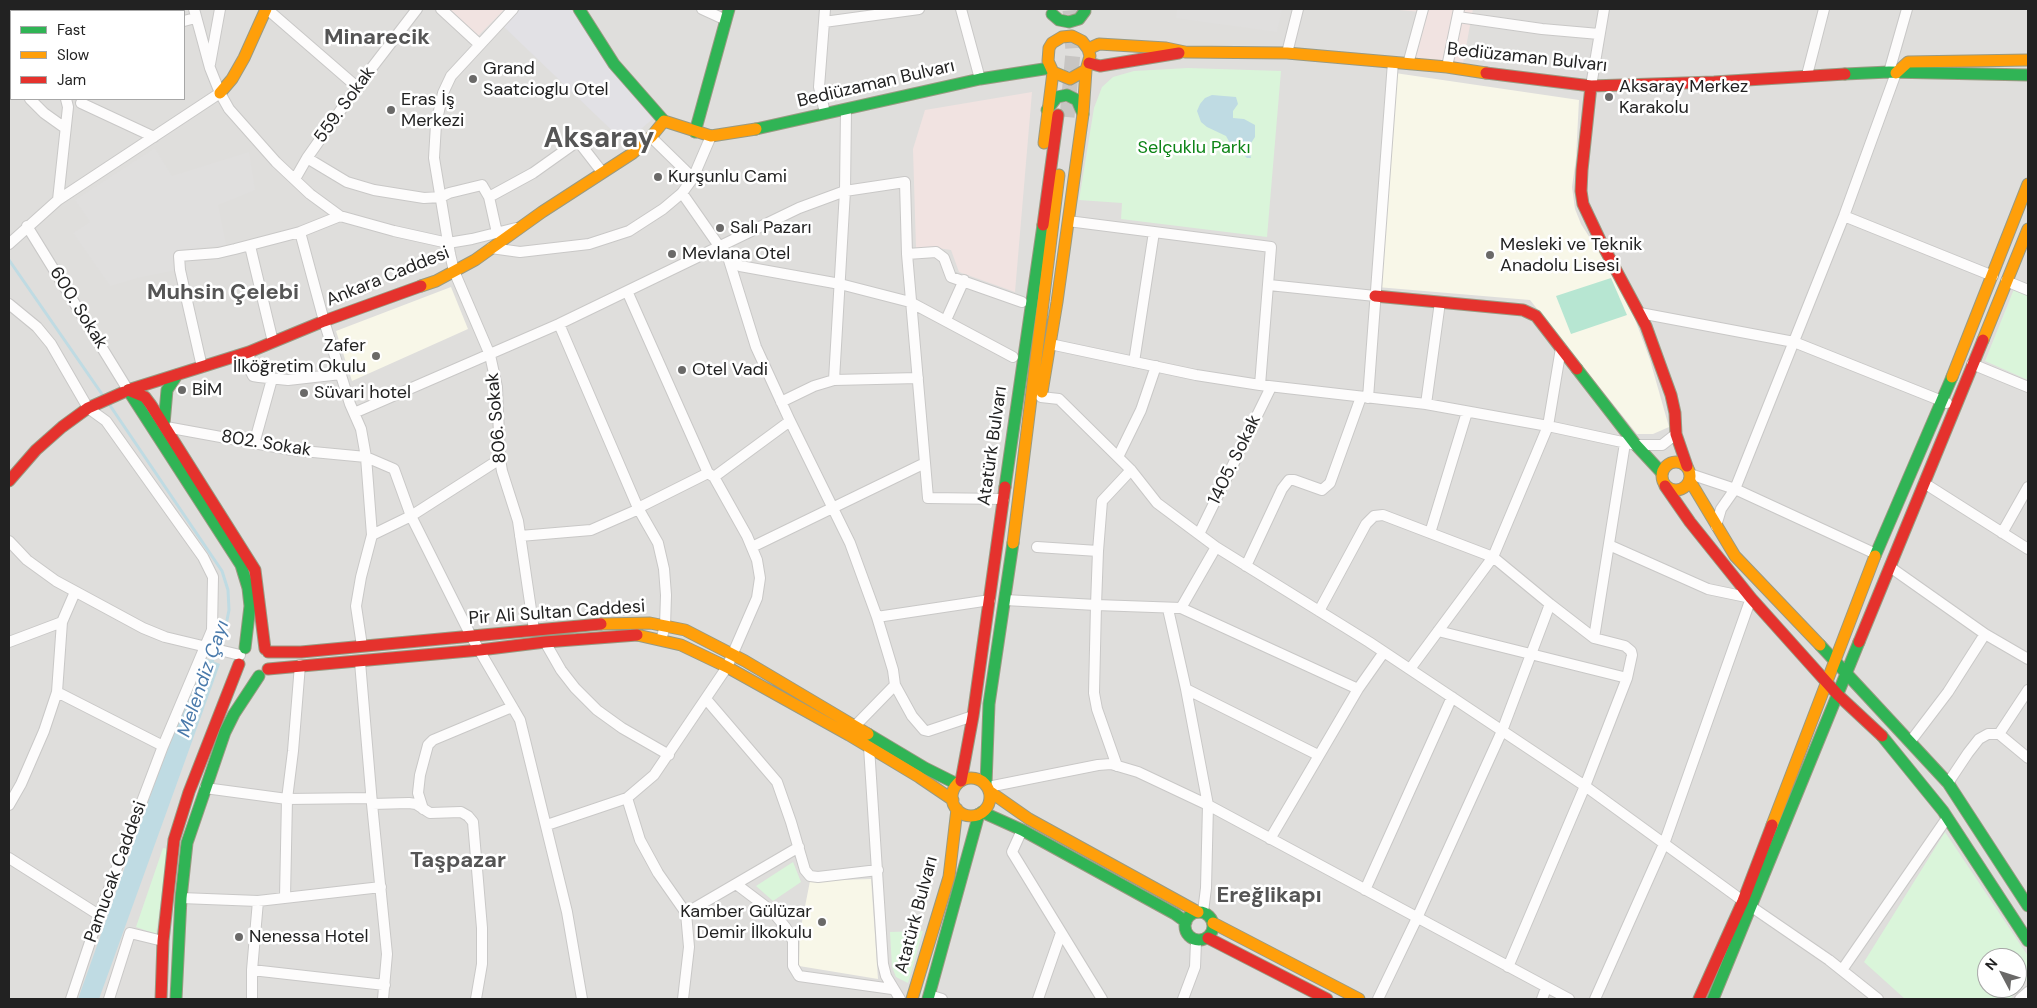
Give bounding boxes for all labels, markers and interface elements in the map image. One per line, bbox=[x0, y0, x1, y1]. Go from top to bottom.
legend bbox=[10, 10, 185, 100]
text: Fast bbox=[57, 20, 86, 40]
district label: Minarecik bbox=[324, 25, 430, 51]
street label: Bediüzaman Bulvarı bbox=[1446, 39, 1608, 77]
text: Slow bbox=[57, 45, 89, 65]
street label: Bediüzaman Bulvarı bbox=[795, 55, 957, 113]
place label: Grand Saatcioglu Otel bbox=[483, 58, 609, 100]
street label: 559. Sokak bbox=[310, 62, 380, 148]
text: Jam bbox=[57, 70, 86, 90]
marker: Grand Saatcioglu Otel bbox=[467, 73, 479, 85]
place label: Aksaray Merkez Karakolu bbox=[1619, 76, 1748, 118]
place label: Eras İş Merkezi bbox=[401, 89, 464, 132]
marker: Aksaray Merkez Karakolu bbox=[1603, 91, 1615, 103]
marker: Eras İş Merkezi bbox=[385, 104, 397, 116]
district label: Aksaray bbox=[544, 123, 654, 157]
park label: Selçuklu Parkı bbox=[1137, 137, 1251, 159]
place label: Kurşunlu Cami bbox=[668, 166, 787, 188]
marker: Kurşunlu Cami bbox=[652, 171, 664, 183]
place label: Salı Pazarı bbox=[730, 217, 812, 239]
marker: Salı Pazarı bbox=[714, 222, 726, 234]
place label: Mesleki ve Teknik Anadolu Lisesi bbox=[1500, 234, 1642, 276]
street label: Ankara Caddesi bbox=[323, 242, 453, 312]
place label: Mevlana Otel bbox=[682, 243, 790, 265]
marker: Mevlana Otel bbox=[666, 248, 678, 260]
marker: Mesleki ve Teknik Anadolu Lisesi bbox=[1484, 249, 1496, 261]
street label: 600. Sokak bbox=[44, 263, 112, 353]
district label: Muhsin Çelebi bbox=[147, 280, 299, 306]
place label: Zafer İlköğretim Okulu bbox=[233, 335, 366, 378]
marker: Zafer İlköğretim Okulu bbox=[370, 350, 382, 362]
place label: Otel Vadi bbox=[692, 359, 768, 381]
marker: Otel Vadi bbox=[676, 364, 688, 376]
street label: 806. Sokak bbox=[482, 372, 512, 464]
place label: BİM bbox=[192, 379, 222, 401]
place label: Süvari hotel bbox=[314, 382, 411, 404]
marker: BİM bbox=[176, 384, 188, 396]
street label: Atatürk Bulvarı bbox=[974, 385, 1012, 507]
marker: Süvari hotel bbox=[298, 387, 310, 399]
street label: 1405. Sokak bbox=[1204, 412, 1266, 508]
street label: 802. Sokak bbox=[219, 426, 313, 462]
street label: Pir Ali Sultan Caddesi bbox=[468, 596, 646, 630]
water label: Melendiz Çayı bbox=[173, 618, 235, 740]
street label: Pamucak Caddesi bbox=[80, 798, 152, 946]
district label: Taşpazar bbox=[410, 848, 506, 874]
street label: Atatürk Bulvarı bbox=[891, 854, 943, 976]
district label: Ereğlikapı bbox=[1216, 883, 1322, 909]
place label: Kamber Gülüzar Demir İlkokulu bbox=[680, 901, 812, 944]
marker: Kamber Gülüzar Demir İlkokulu bbox=[816, 916, 828, 928]
place label: Nenessa Hotel bbox=[249, 926, 368, 948]
marker: Nenessa Hotel bbox=[233, 931, 245, 943]
north arrow bbox=[1977, 948, 2027, 998]
text: N bbox=[1981, 954, 2001, 974]

